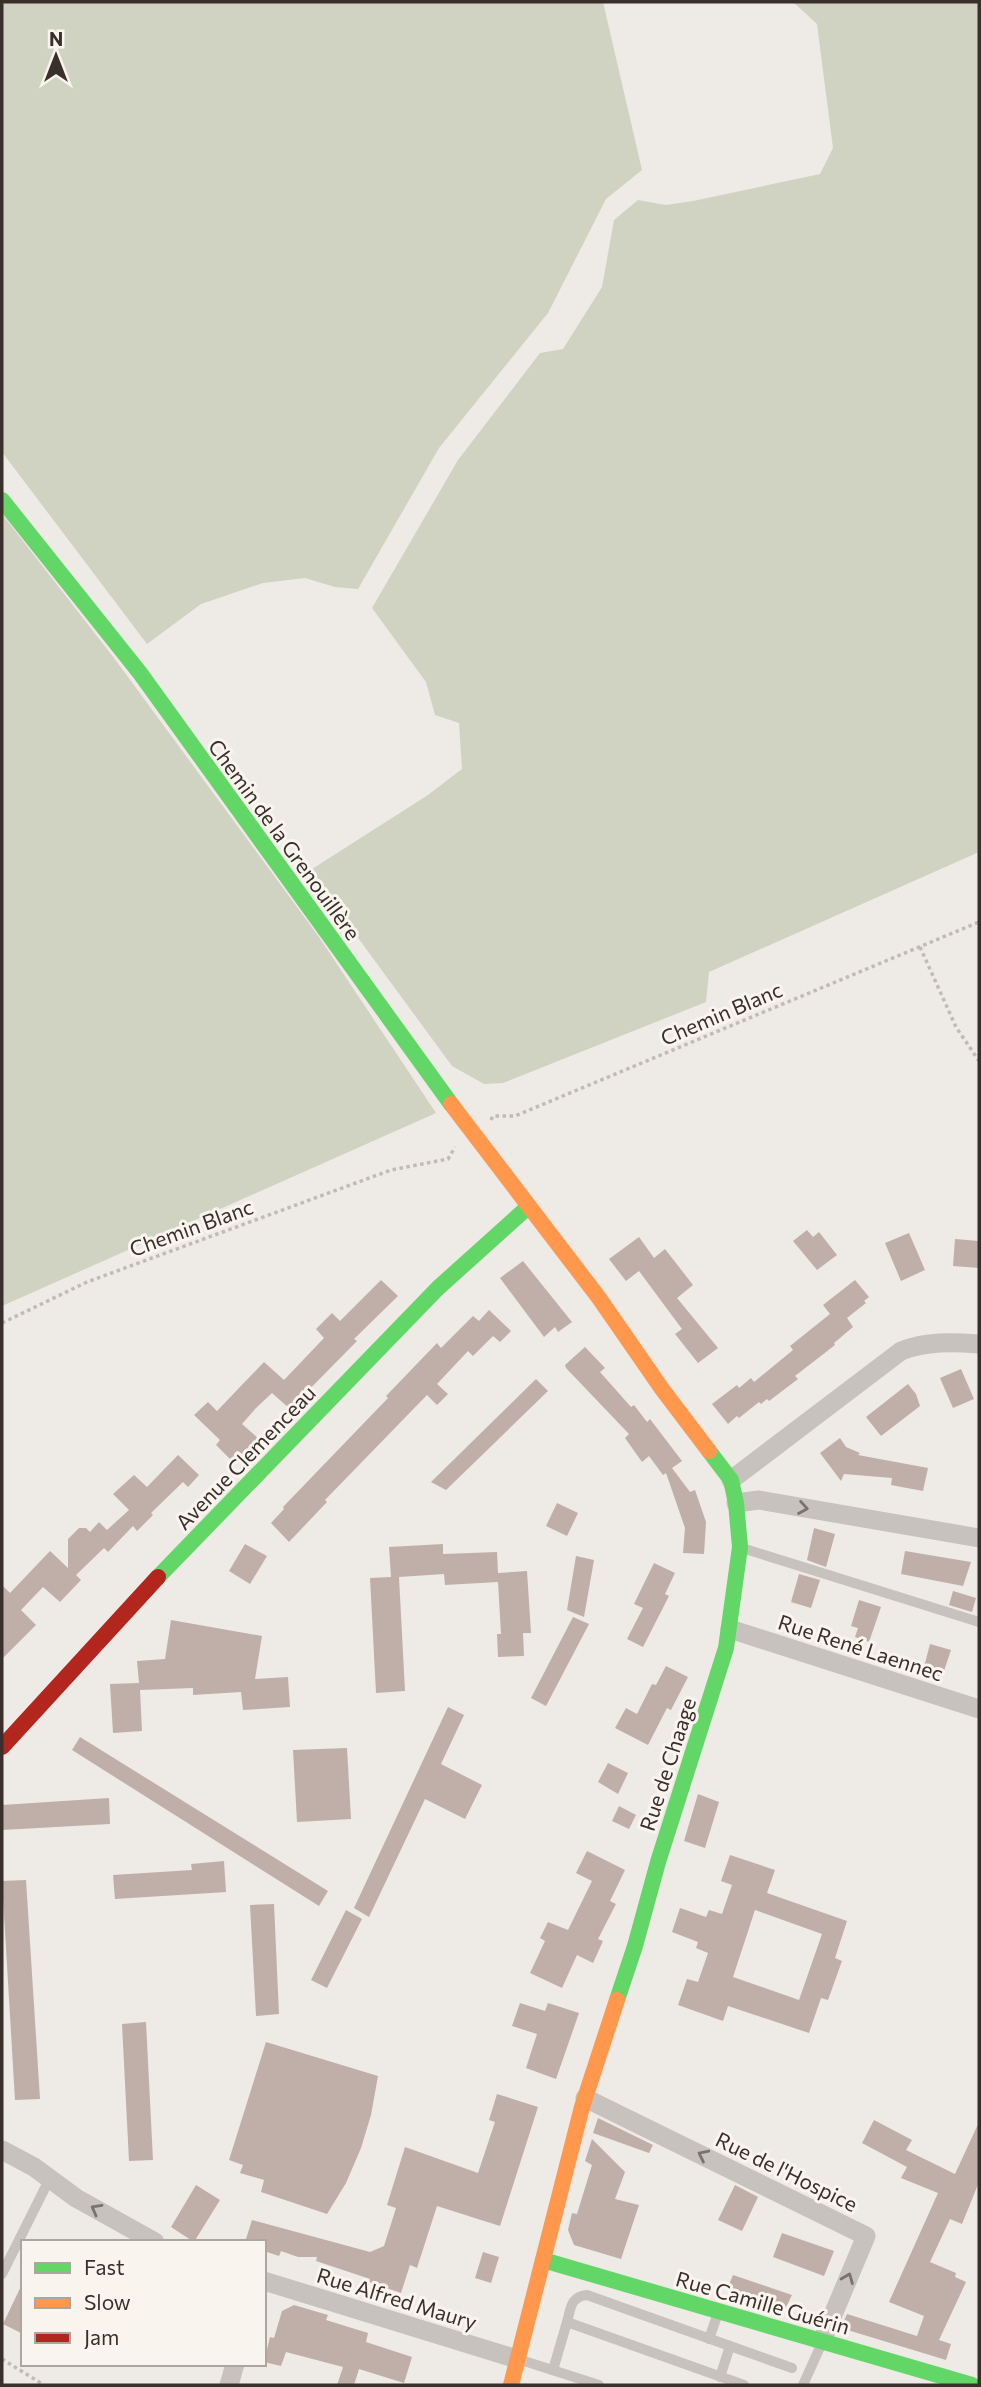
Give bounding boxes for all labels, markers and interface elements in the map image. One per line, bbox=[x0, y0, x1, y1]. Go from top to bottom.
north arrow bbox=[21, 21, 91, 91]
text: N bbox=[49, 27, 63, 50]
street label: Chemin de la Grenouillère bbox=[204, 734, 366, 944]
street label: Chemin Blanc bbox=[656, 976, 786, 1050]
street label: Chemin Blanc bbox=[126, 1193, 256, 1261]
street label: Avenue Clemenceau bbox=[170, 1380, 320, 1534]
one-way arrow bbox=[797, 1500, 809, 1515]
street label: Rue René Laennec bbox=[775, 1609, 947, 1685]
street label: Rue de Chaage bbox=[634, 1694, 700, 1834]
street label: Rue de l'Hospice bbox=[712, 2126, 862, 2216]
one-way arrow bbox=[698, 2150, 710, 2164]
one-way arrow bbox=[90, 2204, 103, 2217]
legend bbox=[21, 2240, 266, 2366]
text: Fast bbox=[84, 2254, 125, 2279]
street label: Rue Alfred Maury bbox=[314, 2262, 480, 2334]
street label: Rue Camille Guérin bbox=[673, 2265, 853, 2339]
one-way arrow bbox=[840, 2273, 854, 2286]
text: Slow bbox=[84, 2289, 131, 2314]
text: Jam bbox=[84, 2324, 119, 2349]

